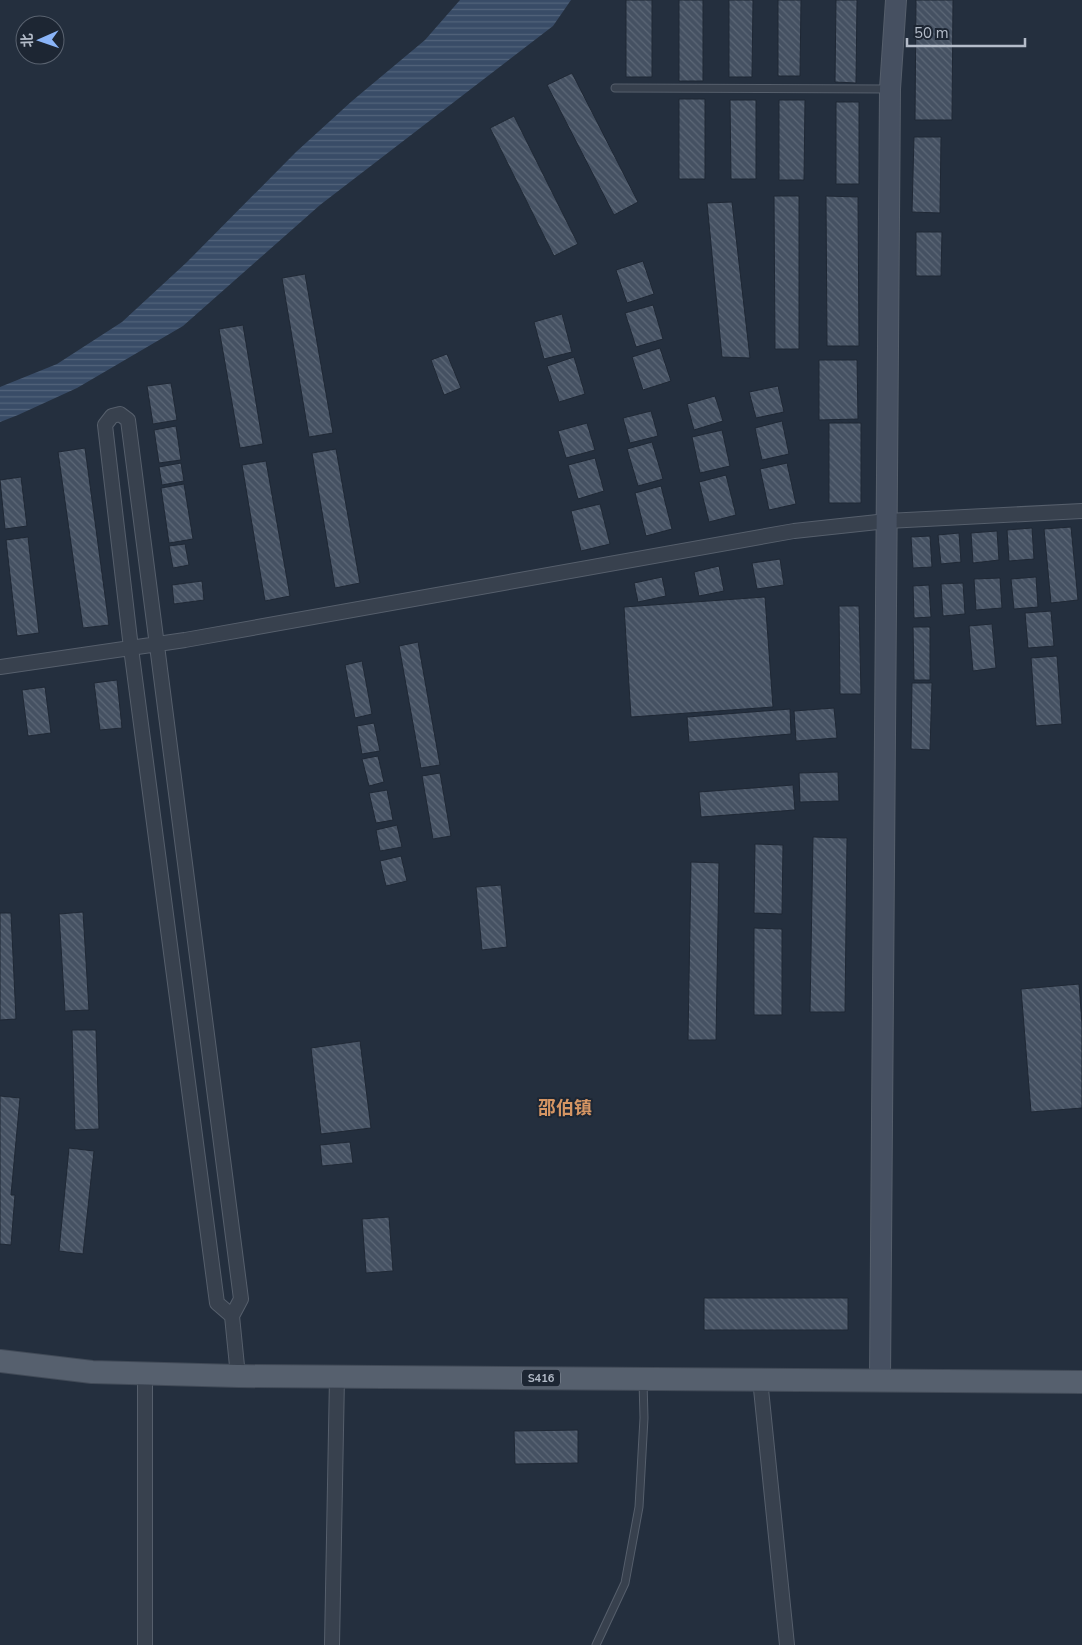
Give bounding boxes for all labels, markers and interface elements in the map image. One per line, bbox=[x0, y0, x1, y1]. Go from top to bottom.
north arrow bbox=[15, 15, 65, 65]
scale bar bbox=[907, 15, 1024, 47]
text: 50 m bbox=[914, 23, 949, 43]
text: 北 bbox=[18, 33, 37, 48]
district label: 邵伯镇 bbox=[538, 1096, 592, 1120]
road number: S416 bbox=[522, 1370, 560, 1386]

